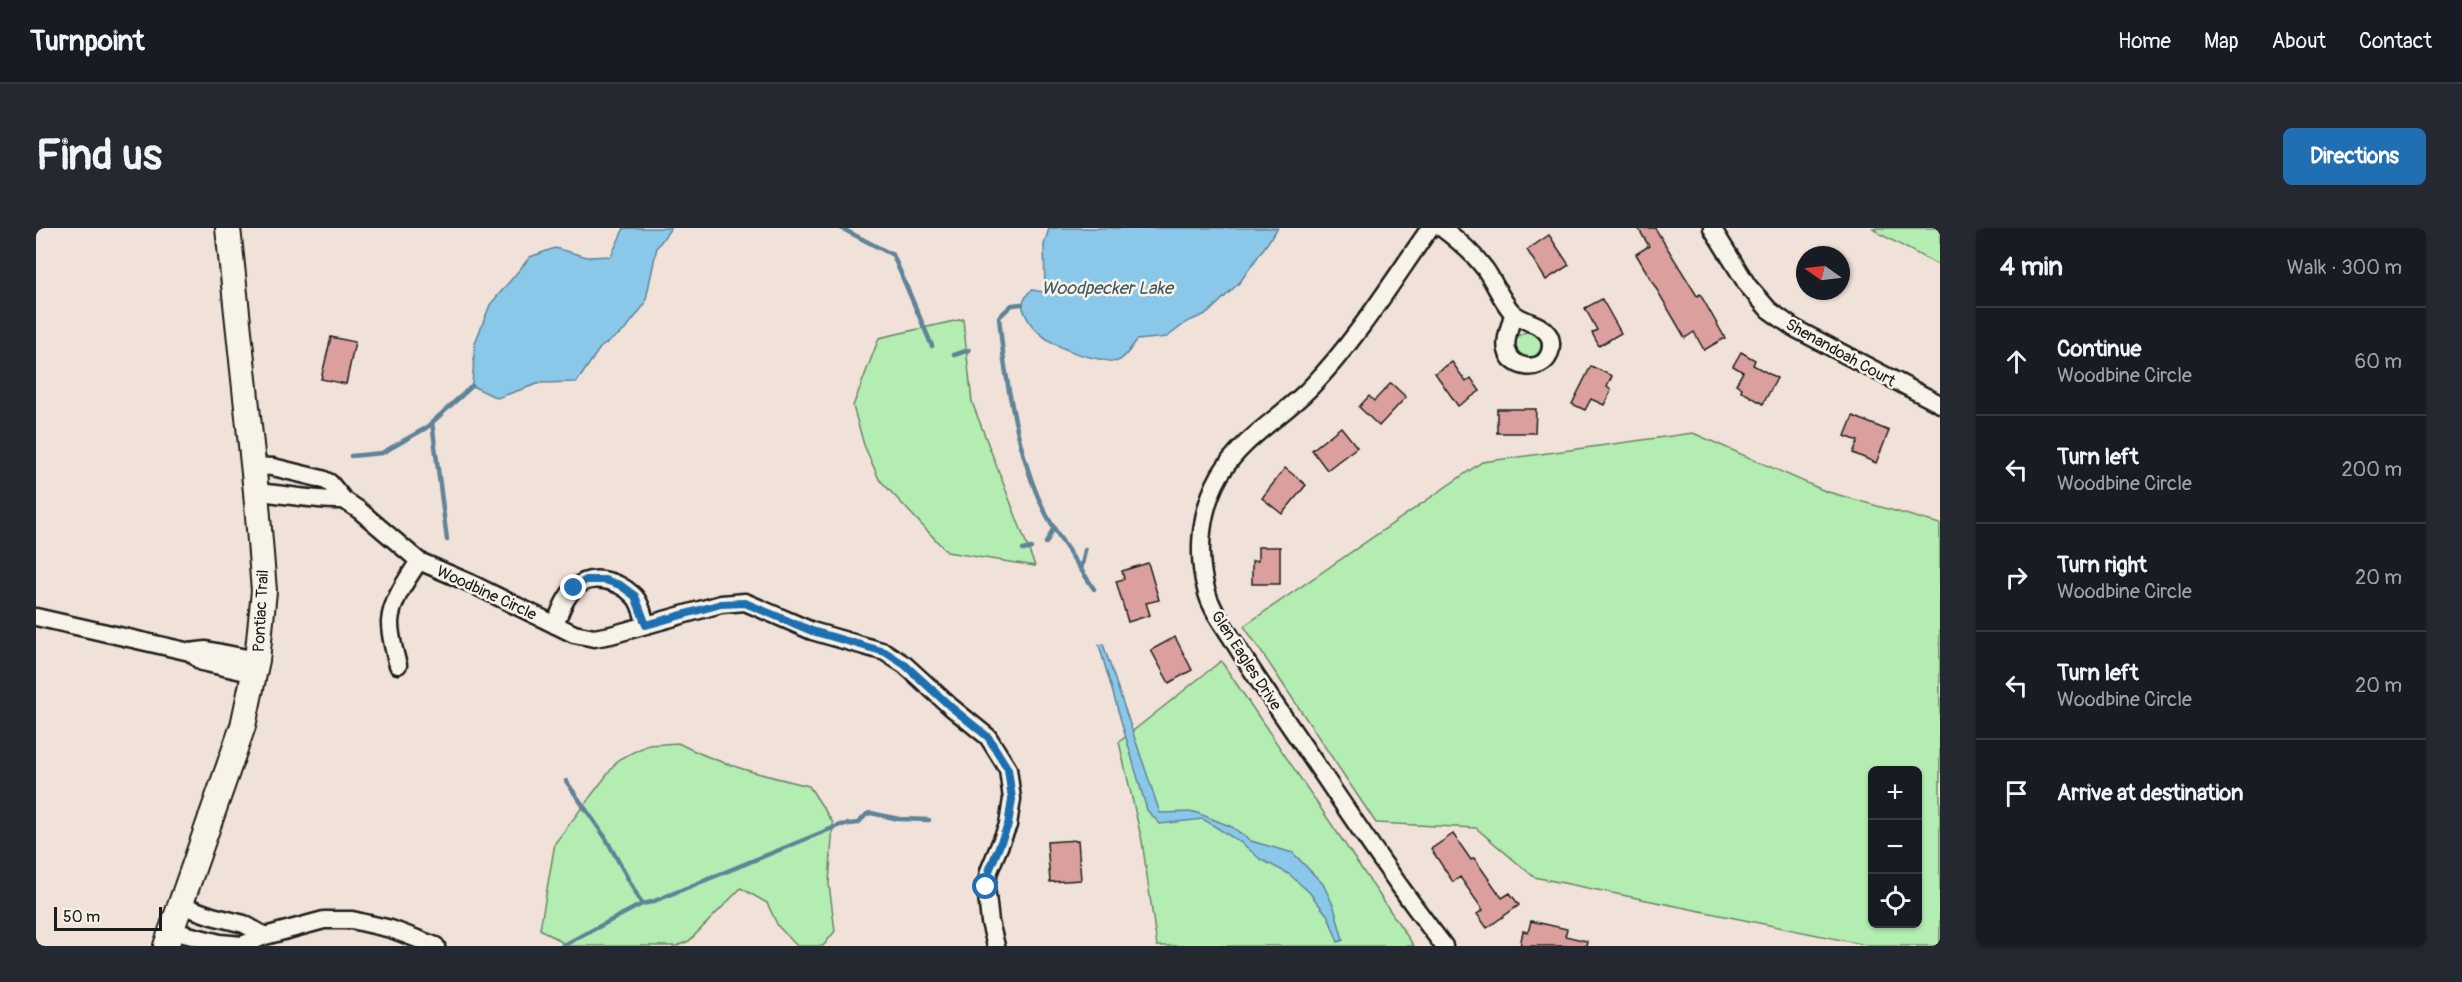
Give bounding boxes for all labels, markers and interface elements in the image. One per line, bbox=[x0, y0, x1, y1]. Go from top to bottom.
text: Turnpoint bbox=[30, 24, 144, 59]
text: Home bbox=[2118, 28, 2171, 55]
text: Map bbox=[2204, 28, 2239, 55]
text: About bbox=[2272, 28, 2326, 55]
text: Contact bbox=[2359, 28, 2432, 55]
button: Directions bbox=[2283, 128, 2426, 185]
text: Find us bbox=[36, 130, 162, 182]
north arrow bbox=[1796, 246, 1850, 300]
text: 4 min bbox=[2000, 251, 2063, 283]
text: Walk · 300 m bbox=[2287, 255, 2402, 280]
water label: Woodpecker Lake bbox=[1041, 277, 1175, 300]
street label: Shenandoah Court bbox=[1782, 314, 1899, 392]
text: Continue bbox=[2057, 335, 2141, 363]
icon: ahead bbox=[2000, 345, 2033, 378]
text: 60 m bbox=[2355, 349, 2402, 374]
text: Woodbine Circle bbox=[2057, 363, 2192, 388]
text: Turn left bbox=[2057, 443, 2139, 471]
icon: left bbox=[2000, 453, 2033, 486]
text: 200 m bbox=[2341, 457, 2402, 482]
text: Woodbine Circle bbox=[2057, 471, 2192, 496]
text: Turn right bbox=[2057, 551, 2147, 579]
street label: Woodbine Circle bbox=[433, 561, 540, 625]
icon: right bbox=[2000, 561, 2033, 594]
text: 20 m bbox=[2355, 565, 2402, 590]
street label: Pontiac Trail bbox=[249, 569, 273, 653]
route end bbox=[560, 574, 586, 600]
text: Woodbine Circle bbox=[2057, 579, 2192, 604]
street label: Glen Eagles Drive bbox=[1207, 607, 1286, 714]
text: Turn left bbox=[2057, 659, 2139, 687]
icon: left bbox=[2000, 669, 2033, 702]
text: 20 m bbox=[2355, 673, 2402, 698]
text: Woodbine Circle bbox=[2057, 687, 2192, 712]
map controls bbox=[1868, 766, 1922, 928]
button: + bbox=[1868, 766, 1922, 820]
icon: arrive bbox=[2000, 777, 2033, 810]
text: Arrive at destination bbox=[2057, 779, 2243, 807]
button: − bbox=[1868, 820, 1922, 874]
route start bbox=[972, 873, 998, 899]
button: locate bbox=[1868, 874, 1922, 928]
scale bar bbox=[54, 904, 162, 932]
text: 50 m bbox=[63, 907, 100, 927]

